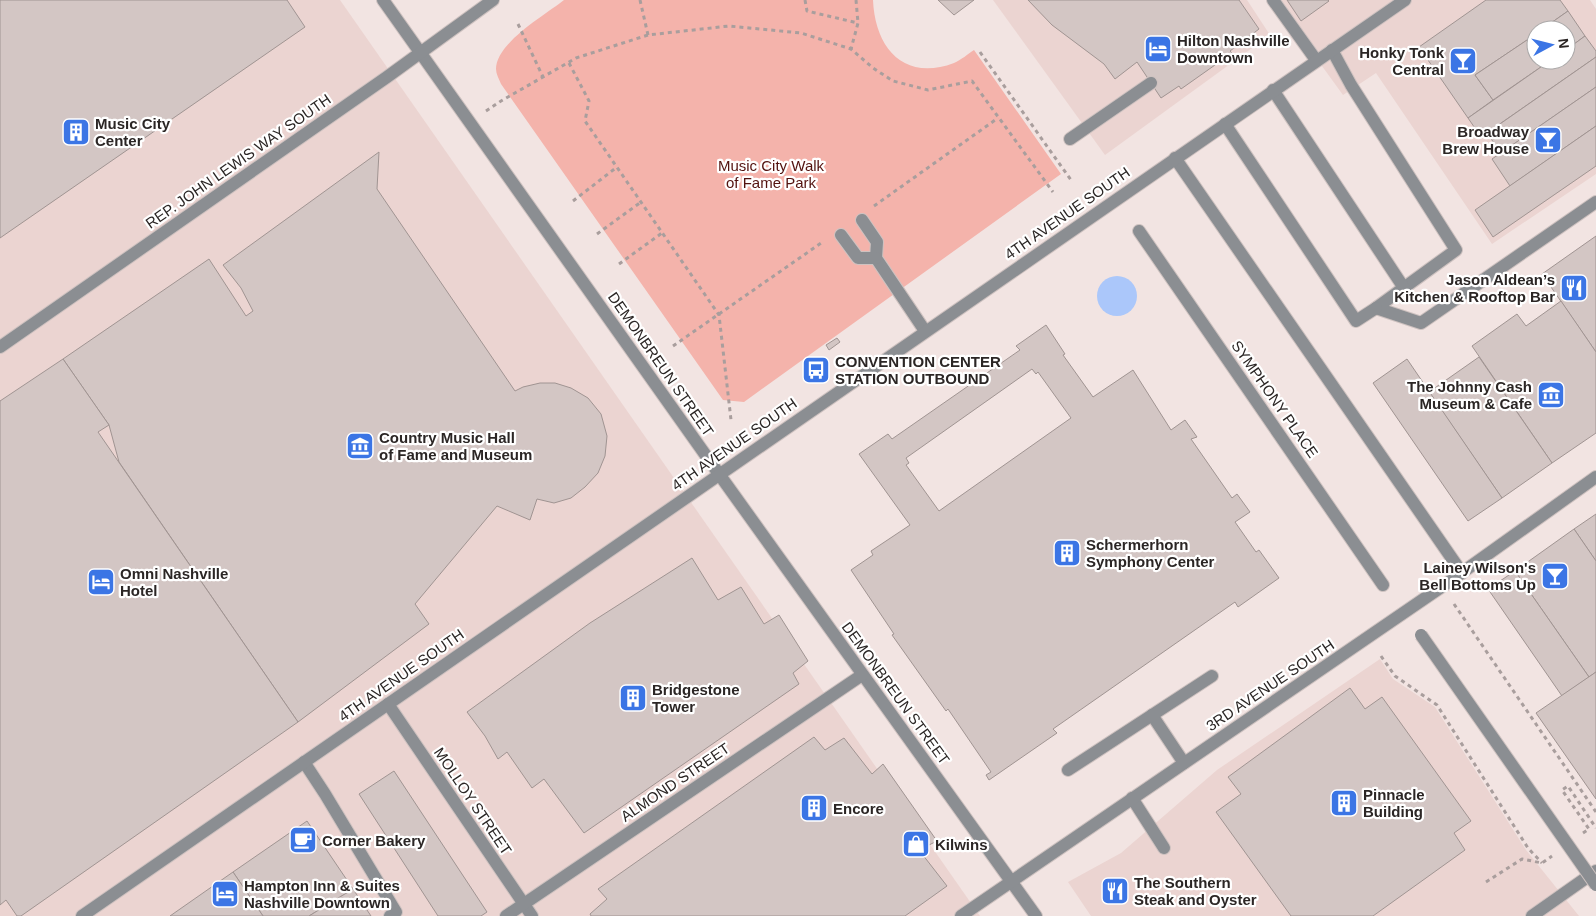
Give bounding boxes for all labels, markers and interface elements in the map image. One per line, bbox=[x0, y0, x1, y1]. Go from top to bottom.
north arrow bbox=[1526, 20, 1576, 70]
place label: Hilton Nashville Downtown bbox=[1177, 32, 1290, 66]
hotel icon: Hilton Nashville Downtown bbox=[1143, 34, 1173, 64]
text: N bbox=[1555, 37, 1572, 49]
place label: Honky Tonk Central bbox=[1359, 44, 1445, 78]
bar icon: Honky Tonk Central bbox=[1448, 46, 1478, 76]
street label: REP. JOHN LEWIS WAY SOUTH bbox=[142, 90, 334, 232]
place label: Music City Center bbox=[95, 115, 171, 149]
building icon: Music City Center bbox=[61, 117, 91, 147]
place label: Broadway Brew House bbox=[1442, 123, 1530, 157]
bar icon: Broadway Brew House bbox=[1533, 125, 1563, 155]
park label: Music City Walk of Fame Park bbox=[718, 157, 825, 191]
street label: 4TH AVENUE SOUTH bbox=[1001, 163, 1133, 263]
place label: Jason Aldean’s Kitchen & Rooftop Bar bbox=[1394, 271, 1555, 305]
restaurant icon: Jason Aldean’s Kitchen & Rooftop Bar bbox=[1559, 273, 1589, 303]
street label: DEMONBREUN STREET bbox=[605, 289, 717, 439]
street label: SYMPHONY PLACE bbox=[1228, 337, 1322, 461]
place label: CONVENTION CENTER STATION OUTBOUND bbox=[835, 353, 1001, 387]
bus stop icon: CONVENTION CENTER STATION OUTBOUND bbox=[801, 355, 831, 385]
place label: The Johnny Cash Museum & Cafe bbox=[1407, 378, 1532, 412]
museum icon: The Johnny Cash Museum & Cafe bbox=[1536, 380, 1566, 410]
street label: 4TH AVENUE SOUTH bbox=[668, 394, 800, 494]
place label: Country Music Hall of Fame and Museum bbox=[379, 429, 532, 463]
museum icon: Country Music Hall of Fame and Museum bbox=[345, 431, 375, 461]
place label: Schermerhorn Symphony Center bbox=[1086, 536, 1215, 570]
building icon: Schermerhorn Symphony Center bbox=[1052, 538, 1082, 568]
place label: Lainey Wilson's Bell Bottoms Up bbox=[1419, 559, 1536, 593]
bar icon: Lainey Wilson's Bell Bottoms Up bbox=[1540, 561, 1570, 591]
place label: Omni Nashville Hotel bbox=[120, 565, 228, 599]
hotel icon: Omni Nashville Hotel bbox=[86, 567, 116, 597]
street label: DEMONBREUN STREET bbox=[839, 619, 953, 767]
street label: 4TH AVENUE SOUTH bbox=[335, 625, 467, 725]
street label: 3RD AVENUE SOUTH bbox=[1203, 636, 1337, 734]
place label: Bridgestone Tower bbox=[652, 681, 740, 715]
building icon: Bridgestone Tower bbox=[618, 683, 648, 713]
street label: ALMOND STREET bbox=[617, 739, 733, 825]
street label: MOLLOY STREET bbox=[431, 744, 515, 858]
place label: Pinnacle Building bbox=[1363, 786, 1425, 820]
building icon: Pinnacle Building bbox=[1329, 788, 1359, 818]
building icon: Encore bbox=[799, 793, 829, 823]
place label: Encore bbox=[833, 800, 884, 817]
cafe icon: Corner Bakery bbox=[288, 825, 318, 855]
shop icon: Kilwins bbox=[901, 829, 931, 859]
place label: Corner Bakery bbox=[322, 832, 426, 849]
place label: Kilwins bbox=[935, 836, 988, 853]
place label: The Southern Steak and Oyster bbox=[1134, 874, 1257, 908]
restaurant icon: The Southern Steak and Oyster bbox=[1100, 876, 1130, 906]
place label: Hampton Inn & Suites Nashville Downtown bbox=[244, 877, 400, 911]
hotel icon: Hampton Inn & Suites Nashville Downtown bbox=[210, 879, 240, 909]

